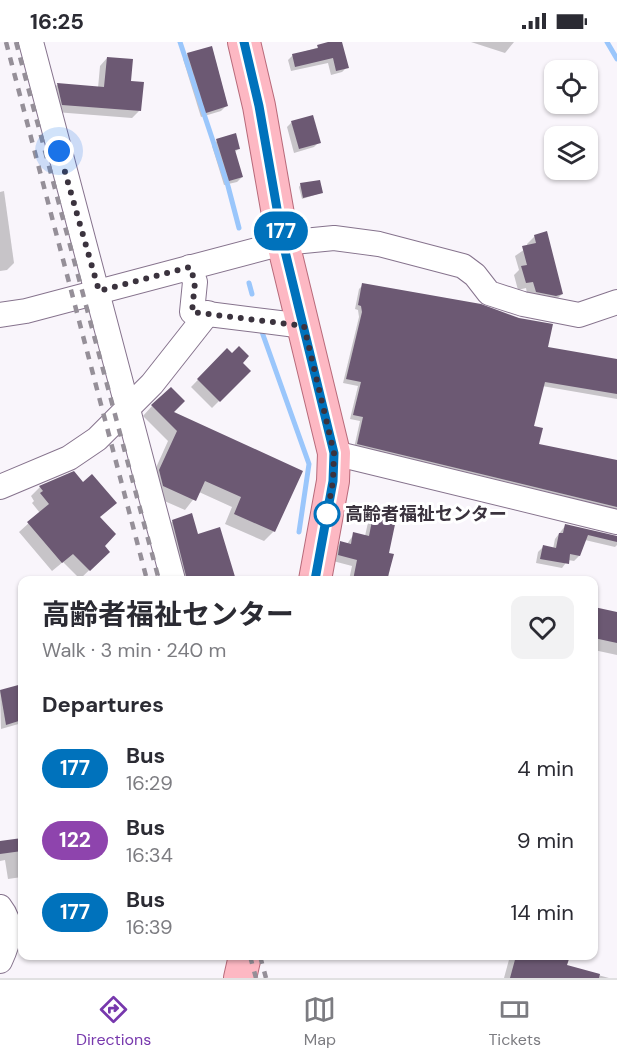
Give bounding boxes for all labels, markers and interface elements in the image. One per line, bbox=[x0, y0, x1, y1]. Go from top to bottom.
text: 16:25 bbox=[30, 7, 84, 36]
map controls bbox=[544, 60, 598, 180]
button: locate bbox=[544, 60, 598, 114]
button: layers bbox=[544, 126, 598, 180]
your location bbox=[44, 136, 74, 166]
line badge: 177 bbox=[246, 212, 316, 250]
text: 177 bbox=[266, 217, 296, 245]
marker: 高齢者福祉センター bbox=[314, 501, 340, 527]
place label: 高齢者福祉センター bbox=[345, 502, 507, 526]
text: 高齢者福祉センター bbox=[42, 596, 294, 633]
button: heart bbox=[511, 596, 574, 659]
text: Walk · 3 min · 240 m bbox=[42, 637, 226, 663]
text: Departures bbox=[42, 690, 164, 719]
text: Bus bbox=[126, 741, 165, 770]
text: 177 bbox=[60, 754, 90, 782]
text: 4 min bbox=[517, 754, 574, 783]
text: 16:29 bbox=[126, 770, 173, 796]
text: Bus bbox=[126, 813, 165, 842]
text: 122 bbox=[59, 826, 91, 854]
text: 9 min bbox=[517, 826, 574, 855]
text: 16:34 bbox=[126, 842, 173, 868]
text: Bus bbox=[126, 885, 165, 914]
text: 177 bbox=[60, 898, 90, 926]
text: 14 min bbox=[510, 898, 574, 927]
text: 16:39 bbox=[126, 914, 173, 940]
tab: Directions bbox=[76, 993, 151, 1050]
tab: Map bbox=[303, 993, 336, 1050]
tab: Tickets bbox=[488, 993, 541, 1050]

